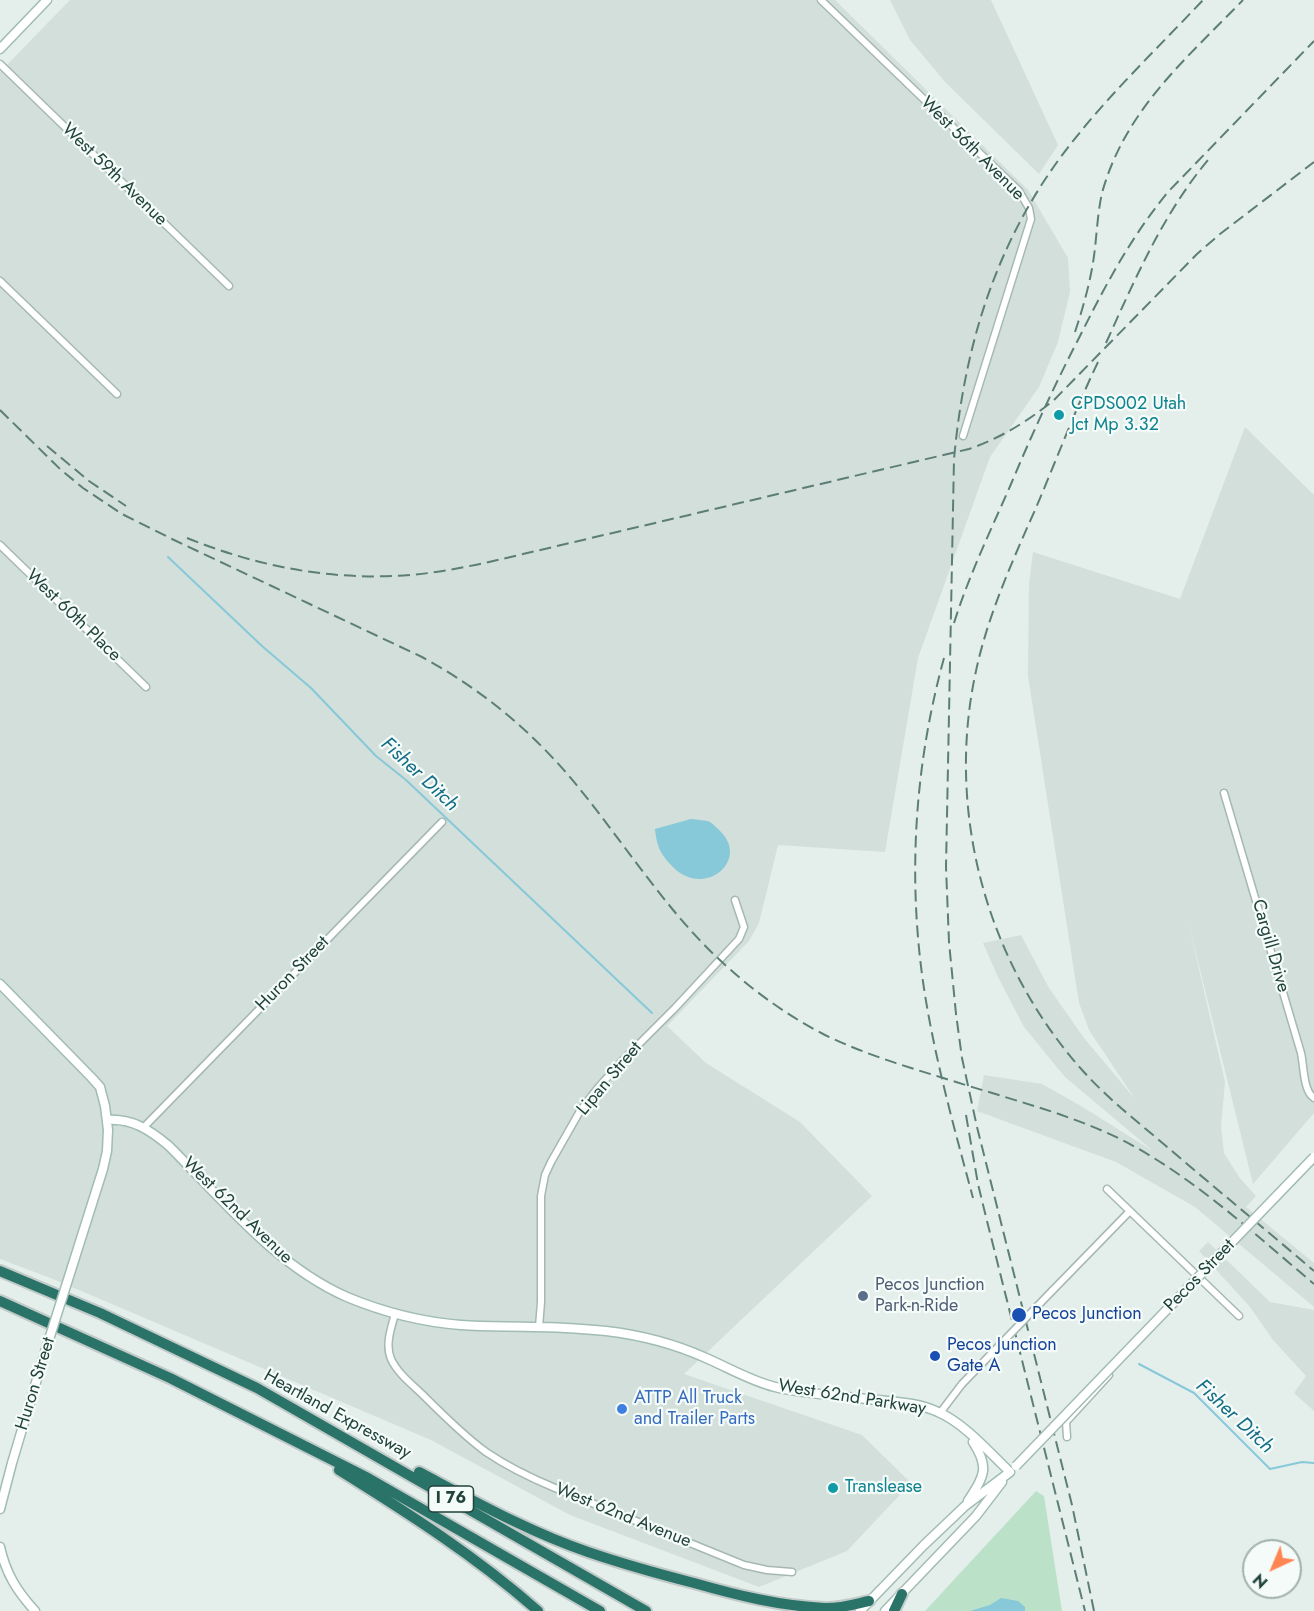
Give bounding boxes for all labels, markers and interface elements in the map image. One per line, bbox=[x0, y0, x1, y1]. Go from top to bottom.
street label: West 56th Avenue bbox=[915, 92, 1029, 206]
street label: West 59th Avenue bbox=[57, 119, 171, 231]
place label: CPDS002 Utah Jct Mp 3.32 bbox=[1071, 394, 1186, 436]
marker: CPDS002 Utah Jct Mp 3.32 bbox=[1052, 408, 1066, 422]
street label: West 60th Place bbox=[21, 565, 125, 667]
water label: Fisher Ditch bbox=[375, 733, 463, 817]
street label: Cargill Drive bbox=[1246, 897, 1294, 995]
street label: Huron Street bbox=[252, 932, 334, 1016]
street label: Lipan Street bbox=[573, 1038, 647, 1120]
street label: West 62nd Avenue bbox=[178, 1153, 296, 1269]
street label: Pecos Street bbox=[1160, 1235, 1240, 1317]
place label: Pecos Junction Park-n-Ride bbox=[875, 1275, 985, 1318]
marker: Pecos Junction Park-n-Ride bbox=[856, 1289, 870, 1303]
place label: Pecos Junction bbox=[1032, 1304, 1142, 1326]
marker: Pecos Junction bbox=[1010, 1306, 1028, 1324]
street label: Huron Street bbox=[12, 1335, 60, 1433]
place label: Pecos Junction Gate A bbox=[947, 1335, 1057, 1378]
marker: Pecos Junction Gate A bbox=[928, 1349, 942, 1363]
street label: Heartland Expressway bbox=[260, 1365, 414, 1465]
water label: Fisher Ditch bbox=[1190, 1375, 1278, 1459]
street label: West 62nd Parkway bbox=[777, 1376, 927, 1420]
place label: ATTP All Truck and Trailer Parts bbox=[634, 1388, 755, 1430]
marker: ATTP All Truck and Trailer Parts bbox=[615, 1402, 629, 1416]
place label: Translease bbox=[845, 1477, 922, 1499]
street label: West 62nd Avenue bbox=[552, 1479, 694, 1553]
marker: Translease bbox=[826, 1481, 840, 1495]
road number: I 76 bbox=[428, 1486, 474, 1512]
north arrow bbox=[1242, 1539, 1302, 1599]
text: N bbox=[1248, 1568, 1273, 1594]

